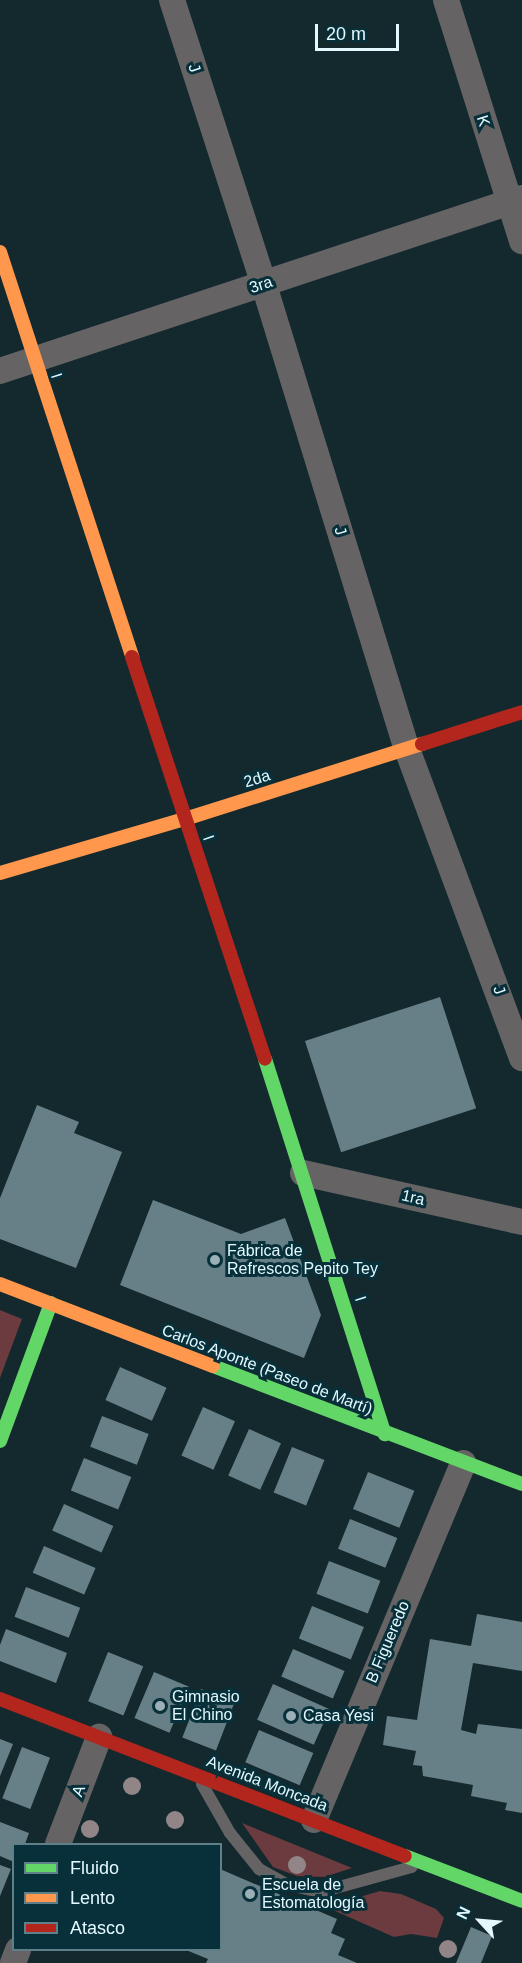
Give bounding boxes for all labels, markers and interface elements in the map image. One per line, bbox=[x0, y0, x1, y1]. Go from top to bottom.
scale bar bbox=[318, 12, 402, 50]
text: 20 m bbox=[326, 24, 366, 44]
street label: J bbox=[184, 61, 204, 75]
street label: K bbox=[472, 113, 494, 129]
street label: 3ra bbox=[247, 272, 275, 298]
street label: I bbox=[46, 371, 66, 381]
street label: J bbox=[330, 524, 350, 538]
street label: 2da bbox=[241, 766, 273, 792]
street label: I bbox=[198, 833, 218, 843]
street label: J bbox=[489, 983, 509, 997]
street label: 1ra bbox=[400, 1186, 426, 1210]
place label: Fábrica de Refrescos Pepito Tey bbox=[227, 1241, 378, 1279]
marker: Fábrica de Refrescos Pepito Tey bbox=[208, 1253, 222, 1267]
street label: I bbox=[350, 1294, 370, 1304]
street label: Carlos Aponte (Paseo de Martí) bbox=[159, 1321, 375, 1419]
street label: B Figueredo bbox=[362, 1598, 414, 1686]
place label: Gimnasio El Chino bbox=[172, 1687, 240, 1725]
marker: Gimnasio El Chino bbox=[153, 1699, 167, 1713]
place label: Casa Yesi bbox=[303, 1706, 374, 1726]
marker: Casa Yesi bbox=[284, 1709, 298, 1723]
street label: Avenida Moncada bbox=[204, 1752, 330, 1816]
street label: A bbox=[68, 1783, 90, 1799]
legend bbox=[12, 1843, 222, 1951]
text: Fluido bbox=[70, 1858, 119, 1878]
place label: Escuela de Estomatología bbox=[262, 1875, 364, 1913]
marker: Escuela de Estomatología bbox=[243, 1887, 257, 1901]
text: Lento bbox=[70, 1888, 115, 1908]
north arrow bbox=[450, 1891, 510, 1951]
text: N bbox=[453, 1904, 474, 1922]
text: Atasco bbox=[70, 1918, 125, 1938]

